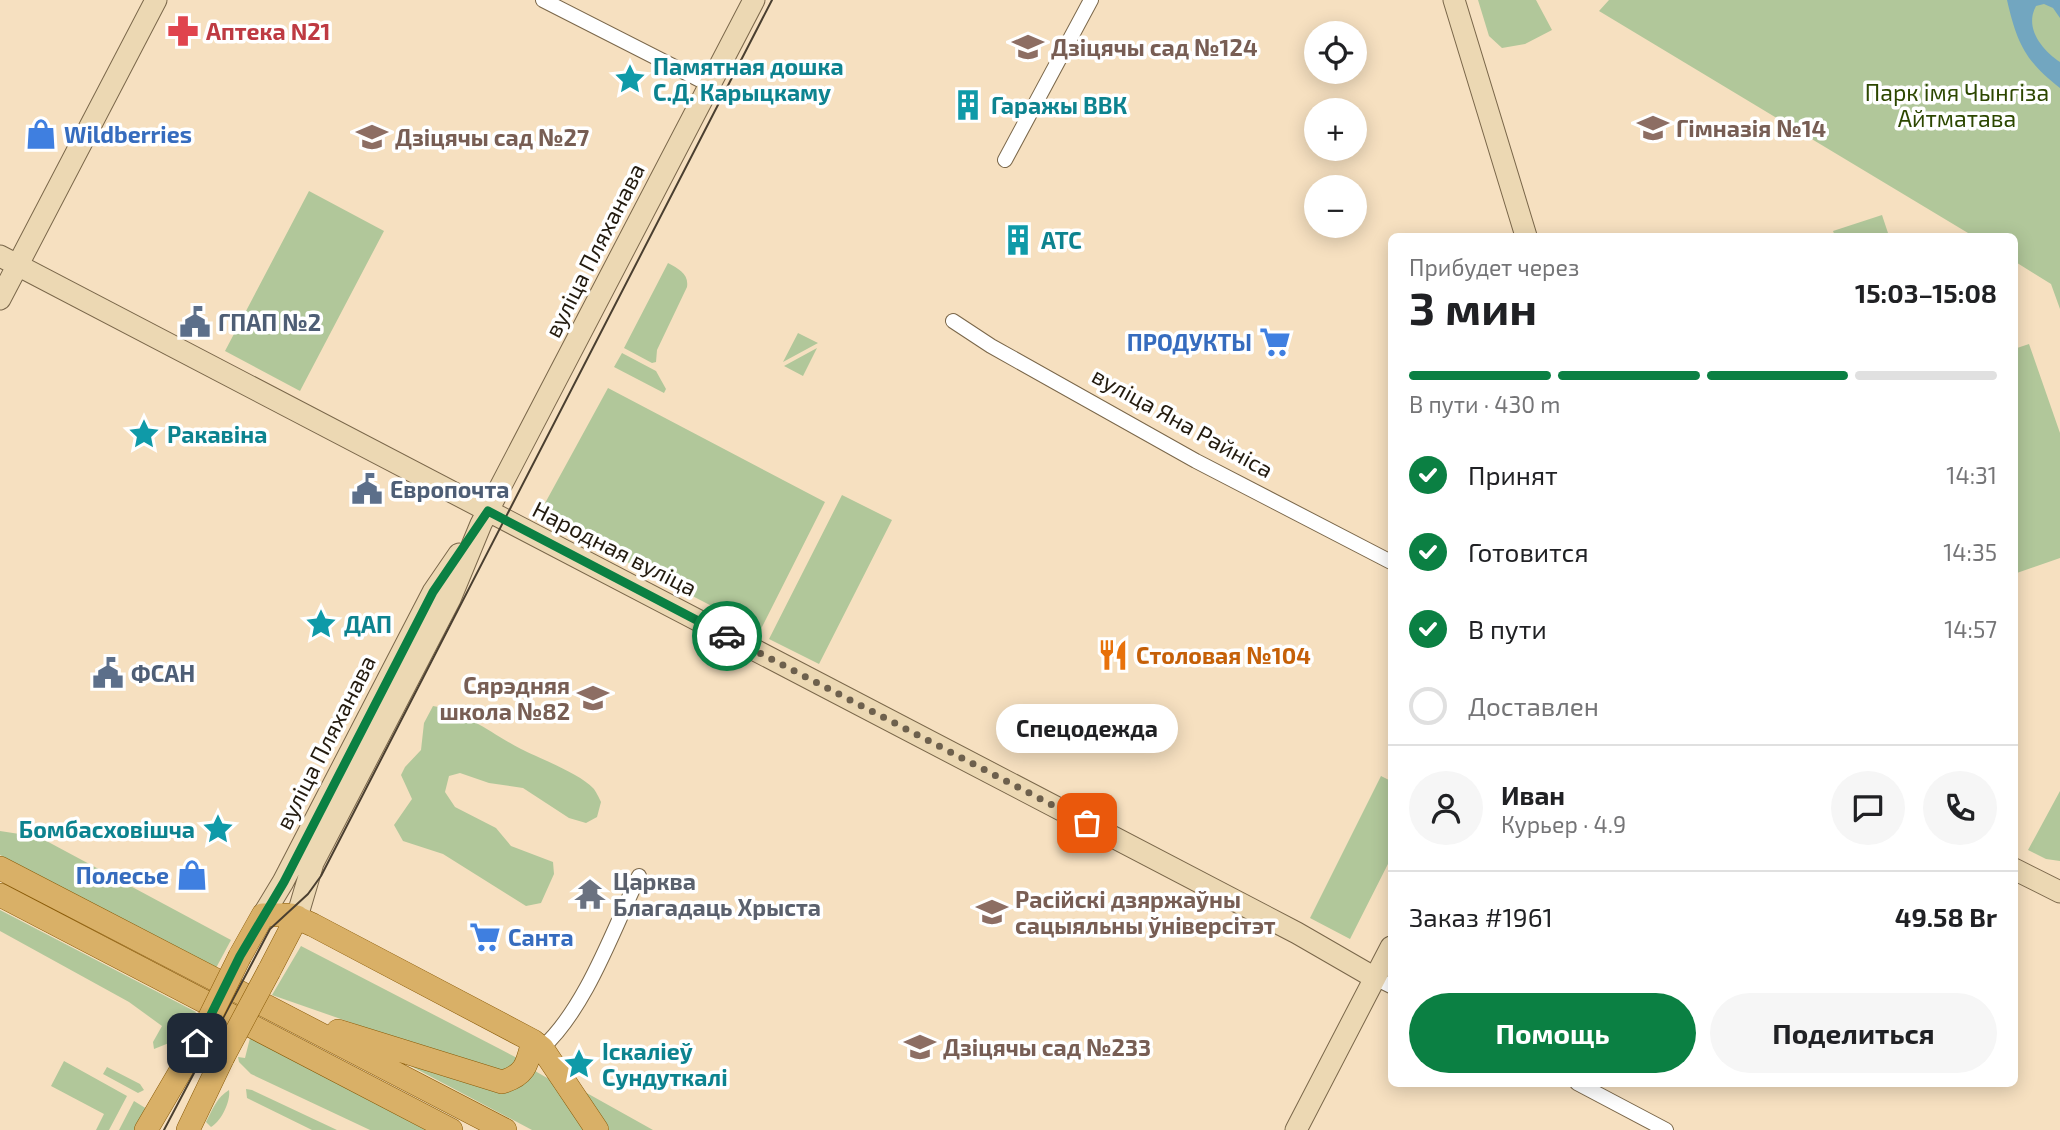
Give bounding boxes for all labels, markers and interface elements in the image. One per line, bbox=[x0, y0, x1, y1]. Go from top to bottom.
pharmacy icon: Аптека N21 bbox=[166, 14, 200, 48]
place label: Аптека N21 bbox=[206, 17, 331, 45]
map controls bbox=[1304, 21, 1367, 238]
button: locate bbox=[1304, 21, 1367, 84]
school or university icon: Дзіцячы сад №124 bbox=[1011, 30, 1045, 64]
place label: Дзіцячы сад №124 bbox=[1051, 33, 1258, 61]
place label: Памятная дошка С.Д. Карыцкаму bbox=[653, 52, 844, 106]
place icon: Памятная дошка С.Д. Карыцкаму bbox=[613, 62, 647, 96]
park label: Парк імя Чынгіза Айтматава bbox=[1865, 78, 2049, 132]
building icon: Гаражы ВВК bbox=[951, 88, 985, 122]
place label: Гаражы ВВК bbox=[991, 91, 1127, 119]
button: + bbox=[1304, 98, 1367, 161]
school or university icon: Гімназія №14 bbox=[1636, 111, 1670, 145]
place label: Гімназія №14 bbox=[1676, 114, 1826, 142]
shop icon: Wildberries bbox=[24, 117, 58, 151]
place label: Wildberries bbox=[64, 120, 192, 148]
school or university icon: Дзіцячы сад №27 bbox=[355, 120, 389, 154]
place label: Дзіцячы сад №27 bbox=[395, 123, 589, 151]
street label: вуліца Пляханава bbox=[538, 158, 651, 342]
button: − bbox=[1304, 175, 1367, 238]
building icon: АТС bbox=[1001, 223, 1035, 257]
place label: АТС bbox=[1041, 226, 1082, 254]
text: Прибудет через bbox=[1409, 253, 1579, 281]
text: 15:03–15:08 bbox=[1855, 277, 1997, 308]
text: 3 мин bbox=[1409, 279, 1537, 334]
public building icon: ГПАП №2 bbox=[178, 305, 212, 339]
place label: ГПАП №2 bbox=[218, 308, 321, 336]
supermarket icon: ПРОДУКТЫ bbox=[1258, 325, 1292, 359]
place label: ПРОДУКТЫ bbox=[1127, 328, 1252, 356]
street label: вуліца Яна Райніса bbox=[1087, 361, 1278, 484]
text: В пути · 430 m bbox=[1409, 390, 1560, 418]
place icon: Ракавіна bbox=[127, 417, 161, 451]
place label: Ракавіна bbox=[167, 420, 267, 448]
icon: check bbox=[1409, 456, 1447, 494]
text: Принят bbox=[1468, 459, 1558, 490]
text: 14:31 bbox=[1946, 461, 1997, 489]
public building icon: Европочта bbox=[350, 472, 384, 506]
place label: Европочта bbox=[390, 475, 509, 503]
street label: Народная вуліца bbox=[528, 495, 702, 602]
icon: check bbox=[1409, 533, 1447, 571]
text: Готовится bbox=[1468, 536, 1589, 567]
text: 14:35 bbox=[1943, 538, 1997, 566]
courier bbox=[692, 601, 762, 671]
place icon: ДАП bbox=[304, 607, 338, 641]
place label: ДАП bbox=[344, 610, 392, 638]
icon: check bbox=[1409, 610, 1447, 648]
text: В пути bbox=[1468, 613, 1547, 644]
text: 14:57 bbox=[1944, 615, 1997, 643]
icon: car bbox=[708, 617, 746, 655]
restaurant icon: Столовая №104 bbox=[1096, 638, 1130, 672]
place label: Столовая №104 bbox=[1136, 641, 1311, 669]
street label: вуліца Пляханава bbox=[269, 650, 382, 834]
public building icon: ФСАН bbox=[91, 656, 125, 690]
place label: ФСАН bbox=[131, 659, 195, 687]
place label: Сярэдняя школа №82 bbox=[439, 671, 570, 725]
school or university icon: Сярэдняя школа №82 bbox=[576, 681, 610, 715]
text: Доставлен bbox=[1468, 690, 1599, 721]
callout: Спецодежда bbox=[996, 704, 1178, 753]
text: Спецодежда bbox=[1016, 714, 1158, 742]
button: person bbox=[1409, 771, 1483, 845]
button: chat bbox=[1831, 771, 1905, 845]
button: phone bbox=[1923, 771, 1997, 845]
text: Иван bbox=[1501, 779, 1565, 810]
pin bbox=[1057, 793, 1117, 853]
icon: bag bbox=[1068, 804, 1106, 842]
text: Курьер · 4.9 bbox=[1501, 810, 1626, 838]
place icon: Бомбасховішча bbox=[201, 812, 235, 846]
place label: Бомбасховішча bbox=[19, 815, 195, 843]
shop icon: Полесье bbox=[175, 858, 209, 892]
place label: Полесье bbox=[76, 861, 169, 889]
place label: Царква Благадаць Хрыста bbox=[613, 867, 821, 921]
temple icon: Царква Благадаць Хрыста bbox=[573, 877, 607, 911]
place label: Расійскі дзяржаўны сацыяльны ўніверсітэт bbox=[1015, 885, 1276, 939]
school or university icon: Расійскі дзяржаўны сацыяльны ўніверсітэт bbox=[975, 895, 1009, 929]
text: Заказ #1961 bbox=[1409, 901, 1553, 932]
text: 49.58 Br bbox=[1895, 901, 1997, 932]
supermarket icon: Санта bbox=[468, 920, 502, 954]
place label: Санта bbox=[508, 923, 574, 951]
button: Помощь bbox=[1409, 993, 1696, 1073]
button: Поделиться bbox=[1710, 993, 1997, 1073]
pin bbox=[167, 1013, 227, 1073]
icon: home bbox=[178, 1024, 216, 1062]
school or university icon: Дзіцячы сад №233 bbox=[903, 1030, 937, 1064]
place label: Дзіцячы сад №233 bbox=[943, 1033, 1151, 1061]
place label: Іскаліеў Сундуткалі bbox=[602, 1037, 728, 1091]
place icon: Іскаліеў Сундуткалі bbox=[562, 1047, 596, 1081]

